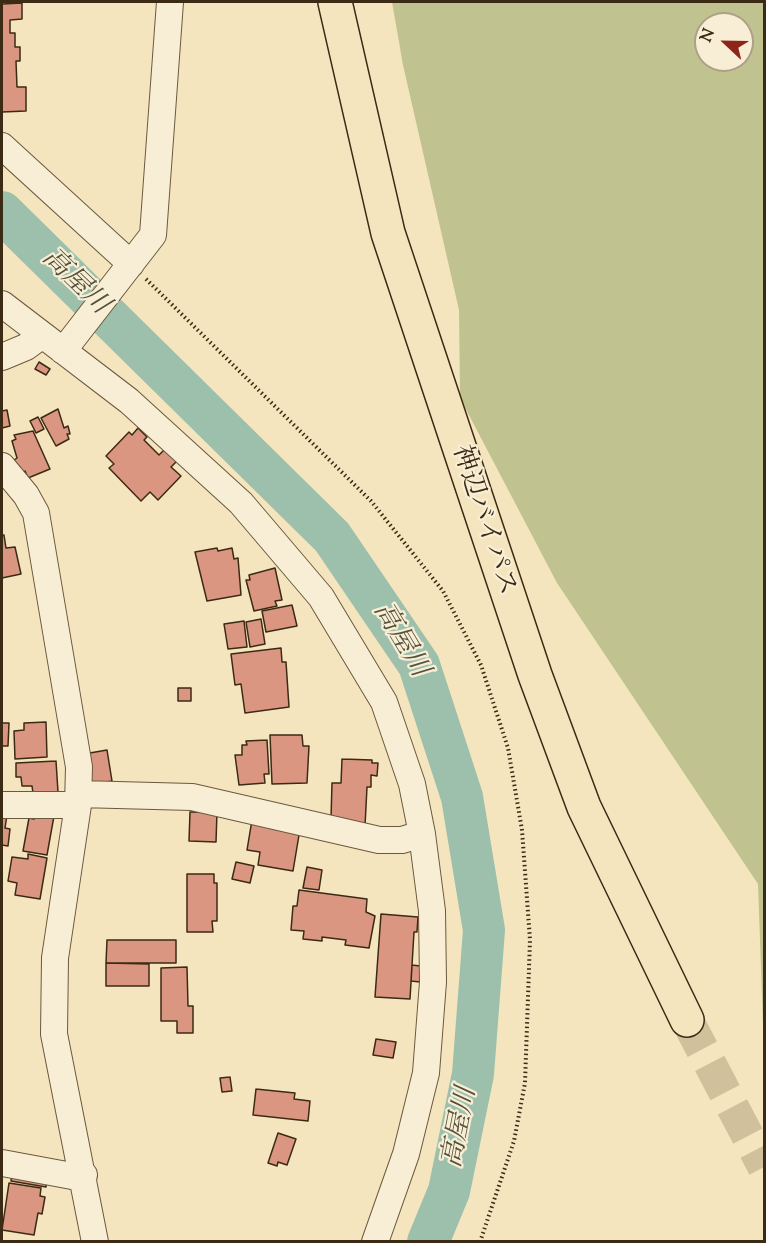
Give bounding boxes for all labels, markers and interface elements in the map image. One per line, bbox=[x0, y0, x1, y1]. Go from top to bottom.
north arrow bbox=[694, 12, 754, 72]
text: N bbox=[696, 26, 722, 46]
water label: 高屋川 bbox=[34, 243, 114, 323]
street label: 神辺バイパス bbox=[443, 442, 521, 600]
water label: 高屋川 bbox=[364, 598, 434, 684]
water label: 高屋川 bbox=[438, 1085, 486, 1171]

